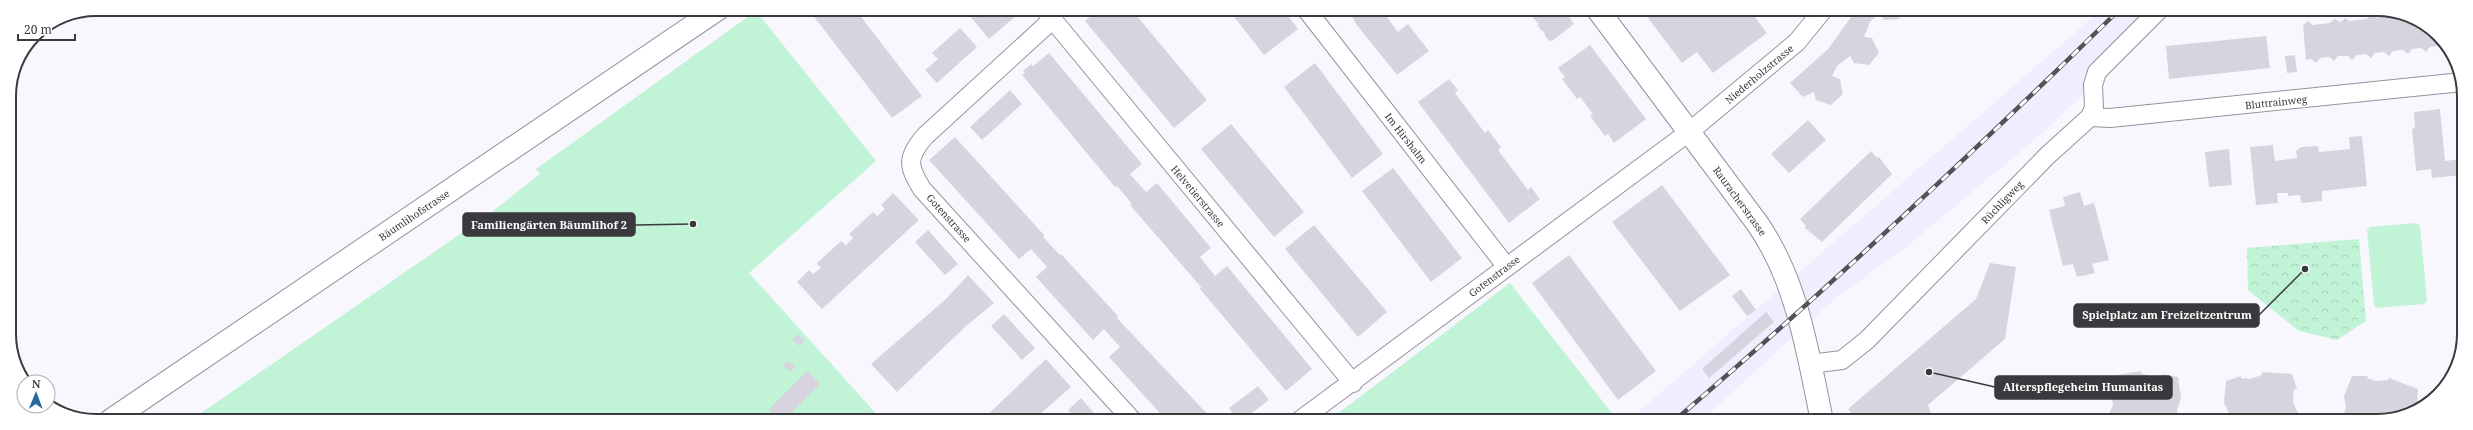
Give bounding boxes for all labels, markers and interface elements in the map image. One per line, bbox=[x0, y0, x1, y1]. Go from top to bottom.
scale bar bbox=[18, 16, 75, 42]
text: 20 m bbox=[24, 21, 52, 38]
street label: Niederholzstrasse bbox=[1722, 41, 1796, 107]
street label: Bluttrainweg bbox=[2244, 92, 2308, 112]
street label: Im Hirshalm bbox=[1382, 110, 1431, 167]
street label: Helvetierstrasse bbox=[1168, 162, 1228, 230]
street label: Rauracherstrasse bbox=[1710, 163, 1770, 239]
street label: Rüchligweg bbox=[1978, 177, 2027, 227]
street label: Bäumlihofstrasse bbox=[376, 186, 452, 244]
street label: Gotenstrasse bbox=[923, 191, 975, 245]
callout: Familiengärten Bäumlihof 2 bbox=[463, 213, 635, 236]
text: Familiengärten Bäumlihof 2 bbox=[471, 217, 627, 232]
street label: Gotenstrasse bbox=[1466, 252, 1522, 300]
callout: Spielplatz am Freizeitzentrum bbox=[2074, 304, 2259, 327]
text: Spielplatz am Freizeitzentrum bbox=[2082, 307, 2252, 322]
north arrow bbox=[16, 374, 56, 414]
text: N bbox=[32, 376, 41, 391]
callout: Alterspflegeheim Humanitas bbox=[1995, 376, 2172, 399]
text: Alterspflegeheim Humanitas bbox=[2003, 379, 2163, 394]

